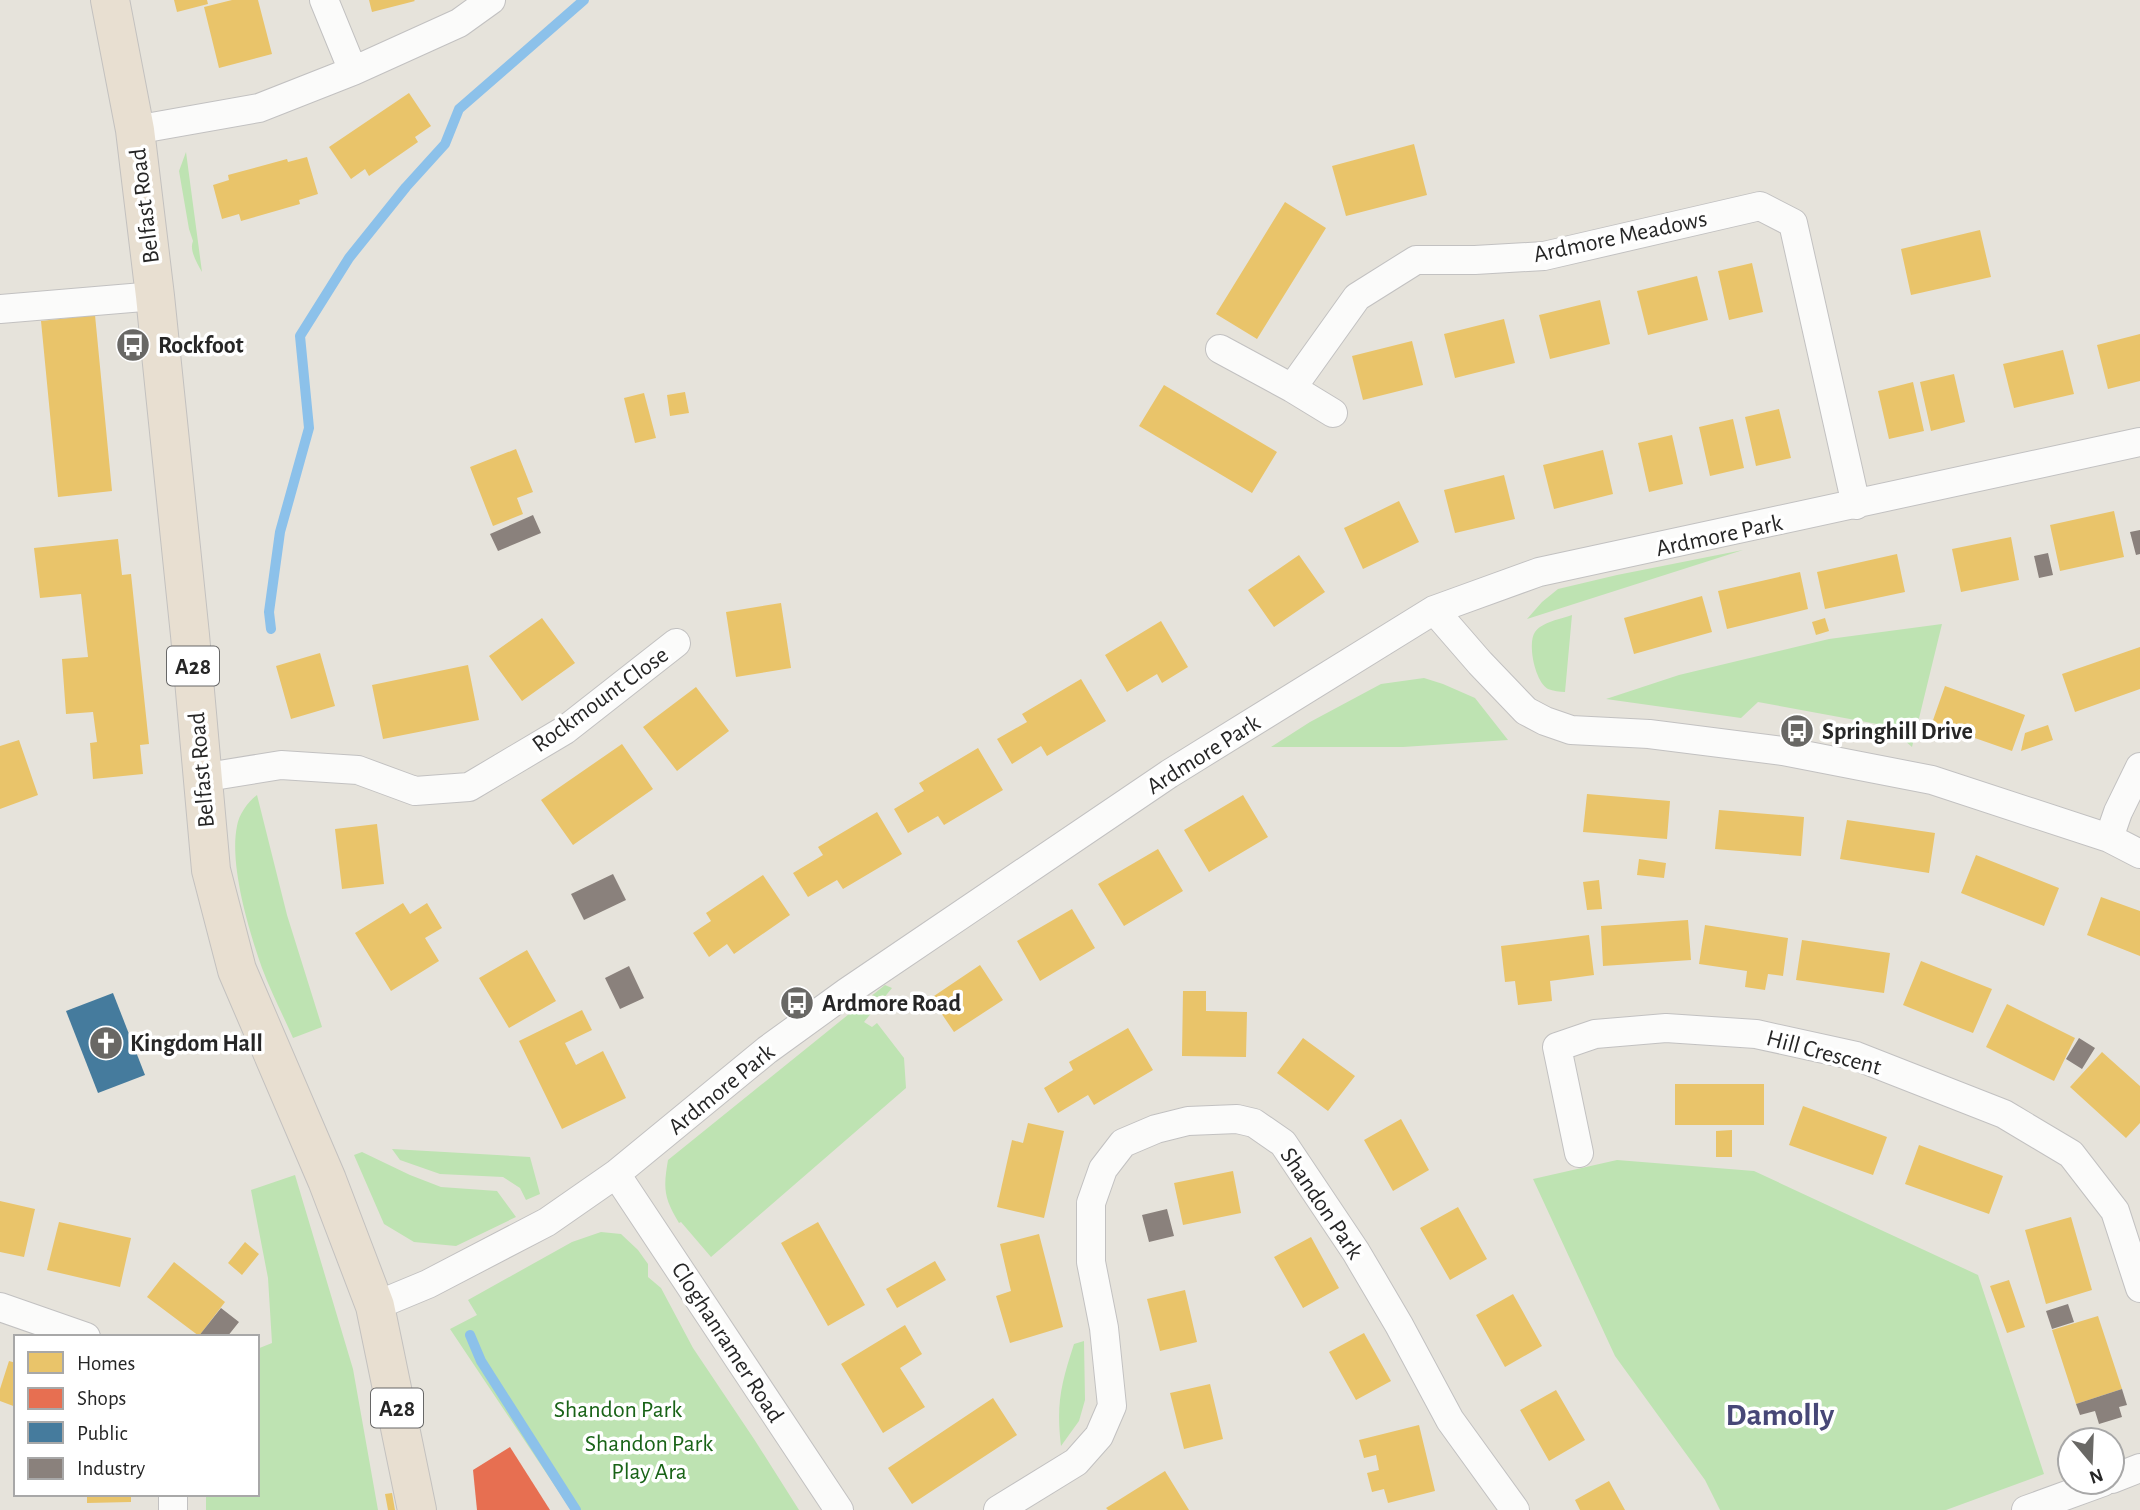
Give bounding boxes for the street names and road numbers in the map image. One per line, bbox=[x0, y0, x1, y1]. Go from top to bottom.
street label: Belfast Road bbox=[126, 147, 164, 265]
street label: Ardmore Meadows bbox=[1531, 207, 1709, 267]
street label: Ardmore Park bbox=[1654, 511, 1785, 561]
street label: Rockmount Close bbox=[528, 643, 673, 757]
road number: A28 bbox=[167, 646, 219, 686]
street label: Belfast Road bbox=[185, 711, 219, 829]
street label: Ardmore Park bbox=[1143, 711, 1265, 799]
street label: Hill Crescent bbox=[1764, 1026, 1884, 1080]
street label: Ardmore Park bbox=[664, 1040, 779, 1140]
street label: Shandon Park bbox=[1275, 1144, 1367, 1264]
street label: Cloghanramer Road bbox=[667, 1258, 788, 1427]
road number: A28 bbox=[371, 1388, 423, 1428]

